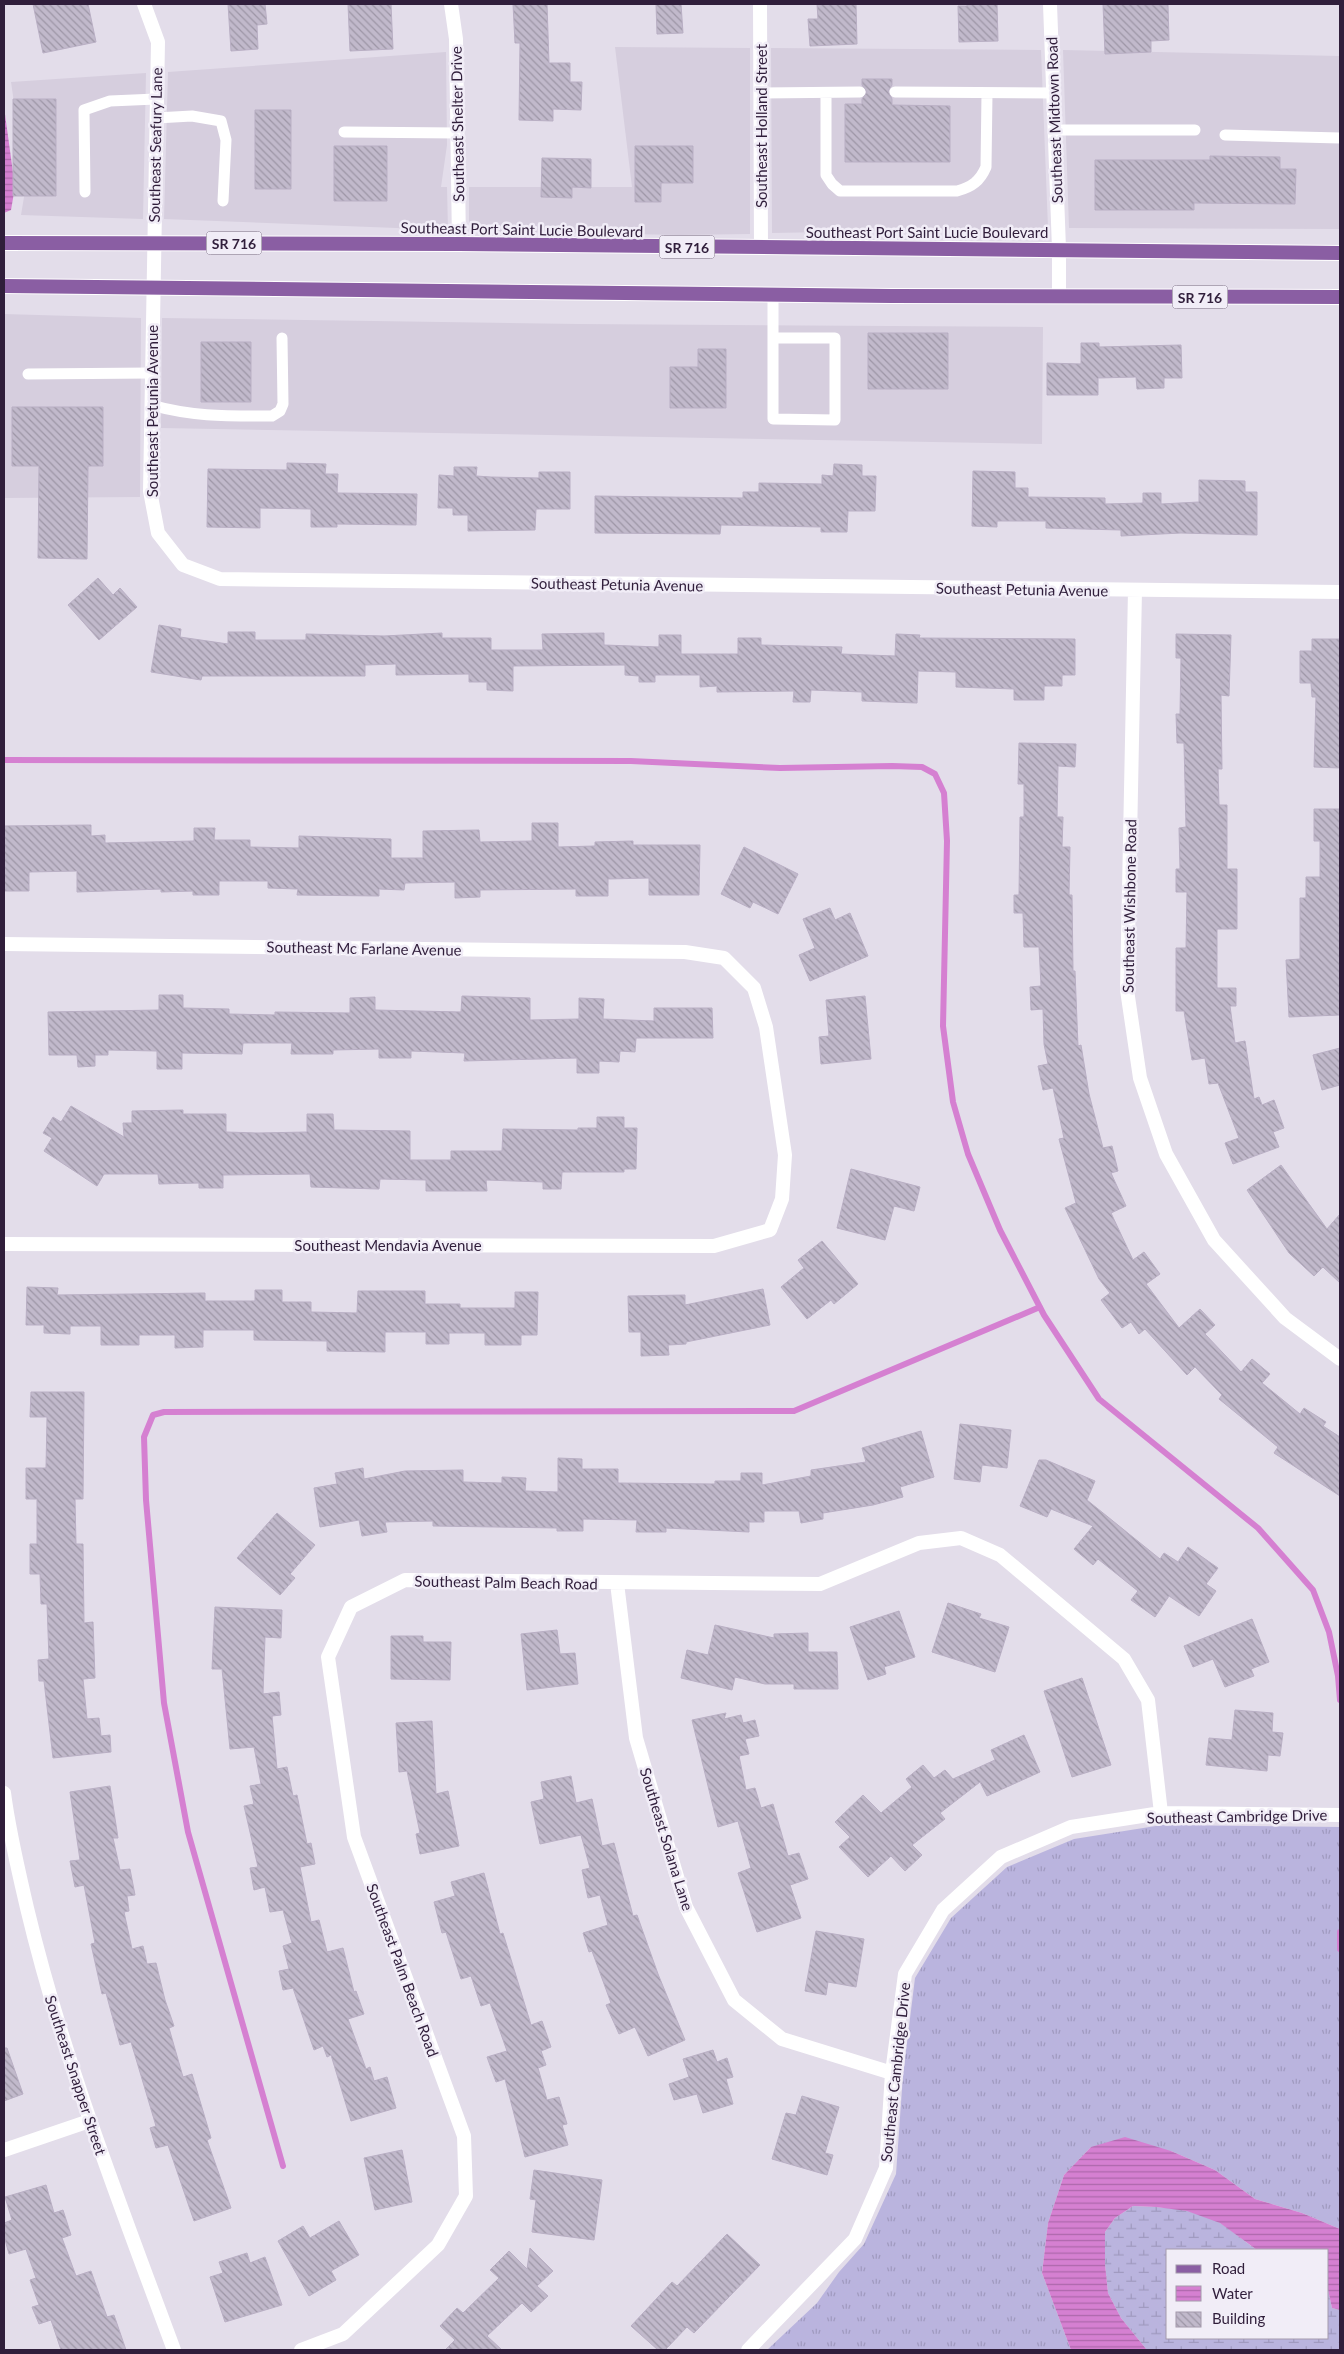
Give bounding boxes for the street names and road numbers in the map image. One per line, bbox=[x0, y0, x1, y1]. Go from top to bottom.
street label: Southeast Midtown Road bbox=[1042, 36, 1066, 204]
street label: Southeast Holland Street bbox=[752, 43, 770, 208]
street label: Southeast Shelter Drive bbox=[447, 46, 467, 202]
street label: Southeast Seafury Lane bbox=[145, 67, 165, 223]
street label: Southeast Port Saint Lucie Boulevard bbox=[401, 218, 643, 240]
street label: Southeast Port Saint Lucie Boulevard bbox=[806, 223, 1048, 241]
road number: SR 716 bbox=[206, 232, 262, 254]
road number: SR 716 bbox=[660, 236, 714, 258]
road number: SR 716 bbox=[1172, 286, 1228, 308]
street label: Southeast Petunia Avenue bbox=[143, 325, 161, 497]
street label: Southeast Petunia Avenue bbox=[531, 573, 703, 595]
street label: Southeast Petunia Avenue bbox=[936, 578, 1108, 600]
street label: Southeast Wishbone Road bbox=[1118, 819, 1140, 993]
street label: Southeast Mc Farlane Avenue bbox=[266, 937, 462, 959]
street label: Southeast Mendavia Avenue bbox=[294, 1236, 482, 1254]
street label: Southeast Palm Beach Road bbox=[414, 1571, 598, 1593]
street label: Southeast Solana Lane bbox=[637, 1765, 697, 1913]
street label: Southeast Cambridge Drive bbox=[1147, 1805, 1328, 1827]
street label: Southeast Palm Beach Road bbox=[363, 1881, 443, 2059]
street label: Southeast Cambridge Drive bbox=[877, 1981, 913, 2163]
street label: Southeast Snapper Street bbox=[42, 1993, 111, 2158]

